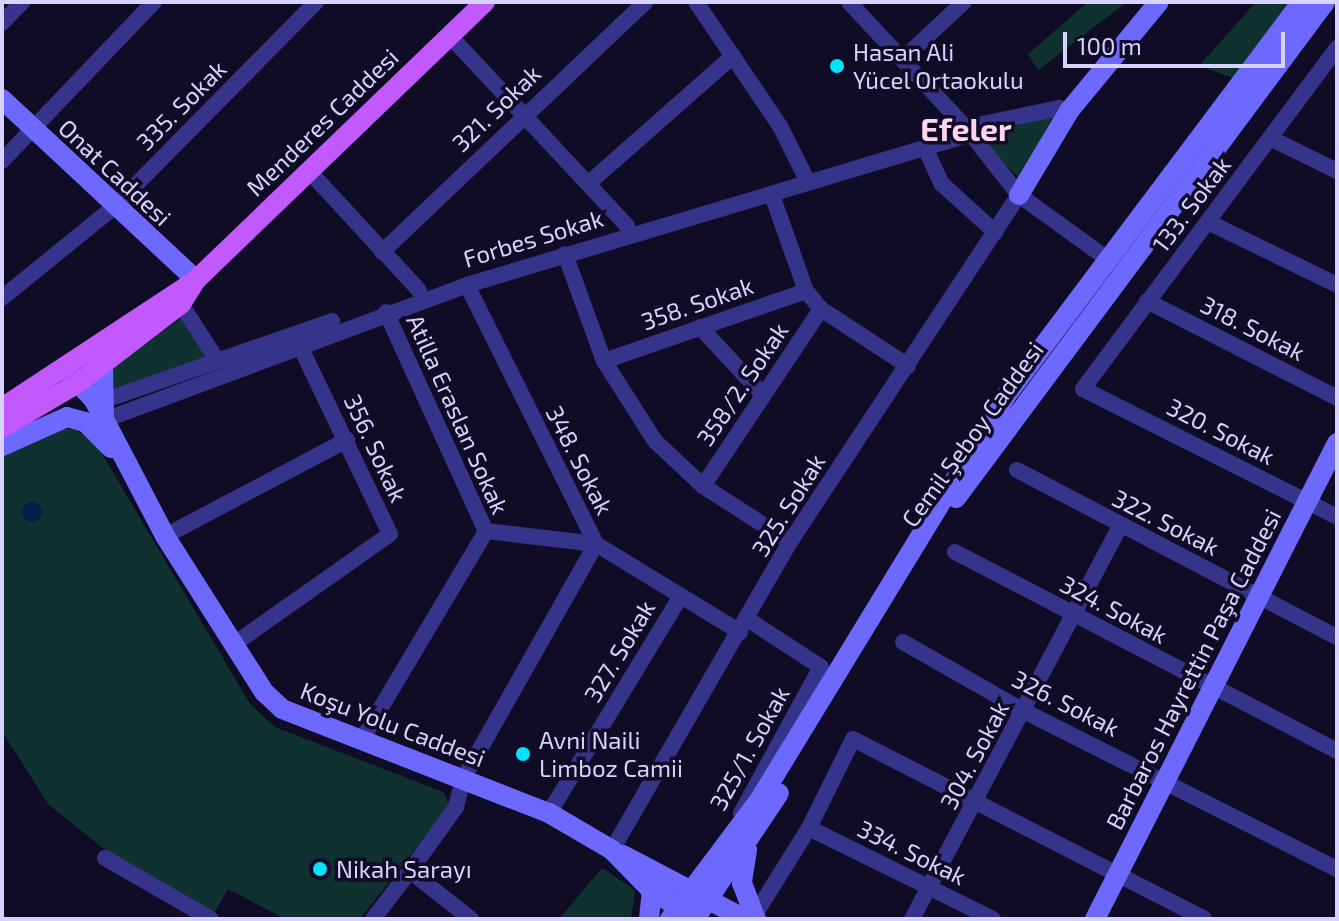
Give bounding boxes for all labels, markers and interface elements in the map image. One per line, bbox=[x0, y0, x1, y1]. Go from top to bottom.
scale bar bbox=[1067, 16, 1289, 66]
text: 100 m bbox=[1077, 31, 1142, 60]
place label: Hasan Ali Yücel Ortaokulu bbox=[853, 38, 1024, 94]
street label: Menderes Caddesi bbox=[240, 42, 404, 202]
street label: 335. Sokak bbox=[130, 54, 232, 156]
marker: Hasan Ali Yücel Ortaokulu bbox=[828, 57, 846, 75]
street label: 321. Sokak bbox=[446, 59, 546, 157]
district label: Efeler bbox=[920, 109, 1012, 147]
street label: Onat Caddesi bbox=[53, 113, 177, 231]
street label: 133. Sokak bbox=[1146, 151, 1236, 257]
street label: Forbes Sokak bbox=[460, 203, 606, 273]
street label: 358. Sokak bbox=[637, 270, 757, 336]
street label: 318. Sokak bbox=[1196, 290, 1310, 366]
street label: Atilla Eraslan Sokak bbox=[401, 310, 515, 518]
street label: 358/2. Sokak bbox=[690, 317, 794, 451]
street label: Cemil Şeboy Caddesi bbox=[895, 335, 1049, 533]
street label: 356. Sokak bbox=[339, 390, 413, 506]
street label: 320. Sokak bbox=[1162, 392, 1280, 470]
street label: 348. Sokak bbox=[540, 401, 620, 519]
street label: 325. Sokak bbox=[745, 449, 831, 561]
street label: 322. Sokak bbox=[1108, 483, 1224, 561]
street label: Barbaros Hayrettin Paşa Caddesi bbox=[1099, 504, 1287, 834]
street label: 324. Sokak bbox=[1056, 569, 1172, 649]
street label: 327. Sokak bbox=[577, 595, 661, 707]
street label: 326. Sokak bbox=[1008, 664, 1124, 742]
street label: Koşu Yolu Caddesi bbox=[296, 675, 490, 773]
street label: 325/1. Sokak bbox=[703, 681, 795, 815]
street label: 304. Sokak bbox=[934, 696, 1014, 814]
place label: Avni Naili Limboz Camii bbox=[539, 726, 683, 782]
marker: Avni Naili Limboz Camii bbox=[514, 745, 532, 763]
street label: 334. Sokak bbox=[853, 813, 971, 891]
place label: Nikah Sarayı bbox=[336, 855, 472, 883]
marker: Nikah Sarayı bbox=[311, 860, 329, 878]

